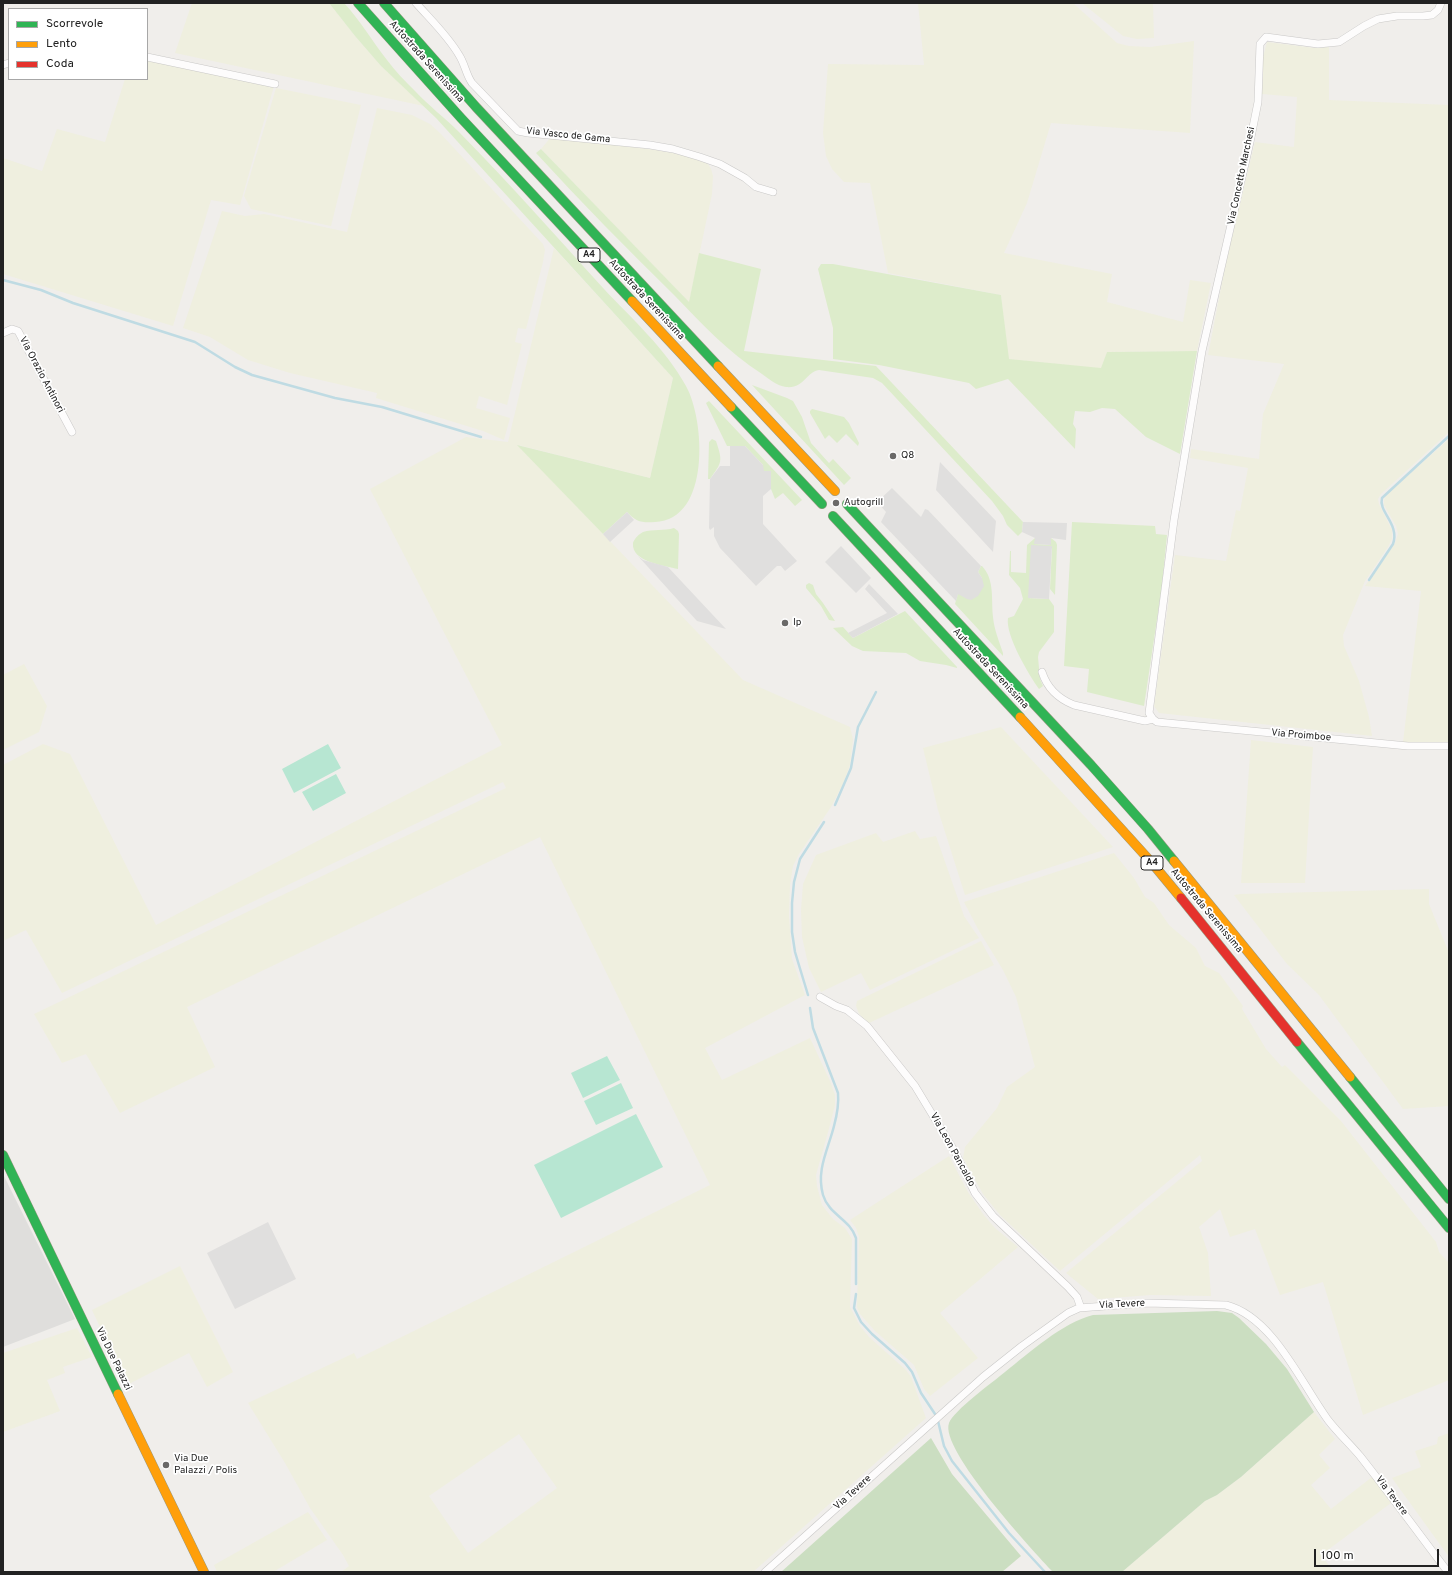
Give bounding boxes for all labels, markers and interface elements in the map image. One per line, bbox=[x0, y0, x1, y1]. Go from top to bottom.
legend bbox=[8, 8, 148, 80]
text: Scorrevole bbox=[46, 16, 103, 32]
street label: Autostrada Serenissima bbox=[386, 19, 466, 105]
text: Lento bbox=[46, 36, 77, 52]
text: Coda bbox=[46, 56, 74, 72]
street label: Via Vasco de Gama bbox=[525, 126, 611, 146]
street label: Via Concetto Marchesi bbox=[1226, 126, 1258, 226]
road number: A4 bbox=[578, 248, 600, 262]
street label: Autostrada Serenissima bbox=[605, 257, 687, 343]
street label: Via Orazio Antinori bbox=[16, 335, 66, 415]
place label: Q8 bbox=[901, 450, 914, 462]
marker: Q8 bbox=[888, 451, 898, 461]
place label: Autogrill bbox=[844, 497, 883, 509]
marker: Autogrill bbox=[831, 498, 841, 508]
place label: Ip bbox=[793, 617, 801, 629]
marker: Ip bbox=[780, 618, 790, 628]
street label: Autostrada Serenissima bbox=[949, 626, 1031, 712]
street label: Via Proimboe bbox=[1271, 727, 1331, 745]
road number: A4 bbox=[1141, 856, 1163, 870]
street label: Autostrada Serenissima bbox=[1167, 867, 1245, 955]
street label: Via Leon Pancaldo bbox=[927, 1111, 977, 1189]
street label: Via Tevere bbox=[1099, 1298, 1145, 1312]
street label: Via Due Palazzi bbox=[93, 1326, 133, 1392]
place label: Via Due Palazzi / Polis bbox=[174, 1453, 237, 1476]
marker: Via Due Palazzi / Polis bbox=[161, 1460, 171, 1470]
street label: Via Tevere bbox=[832, 1473, 874, 1513]
street label: Via Tevere bbox=[1372, 1474, 1410, 1518]
scale bar bbox=[1316, 1541, 1441, 1567]
text: 100 m bbox=[1321, 1548, 1354, 1564]

